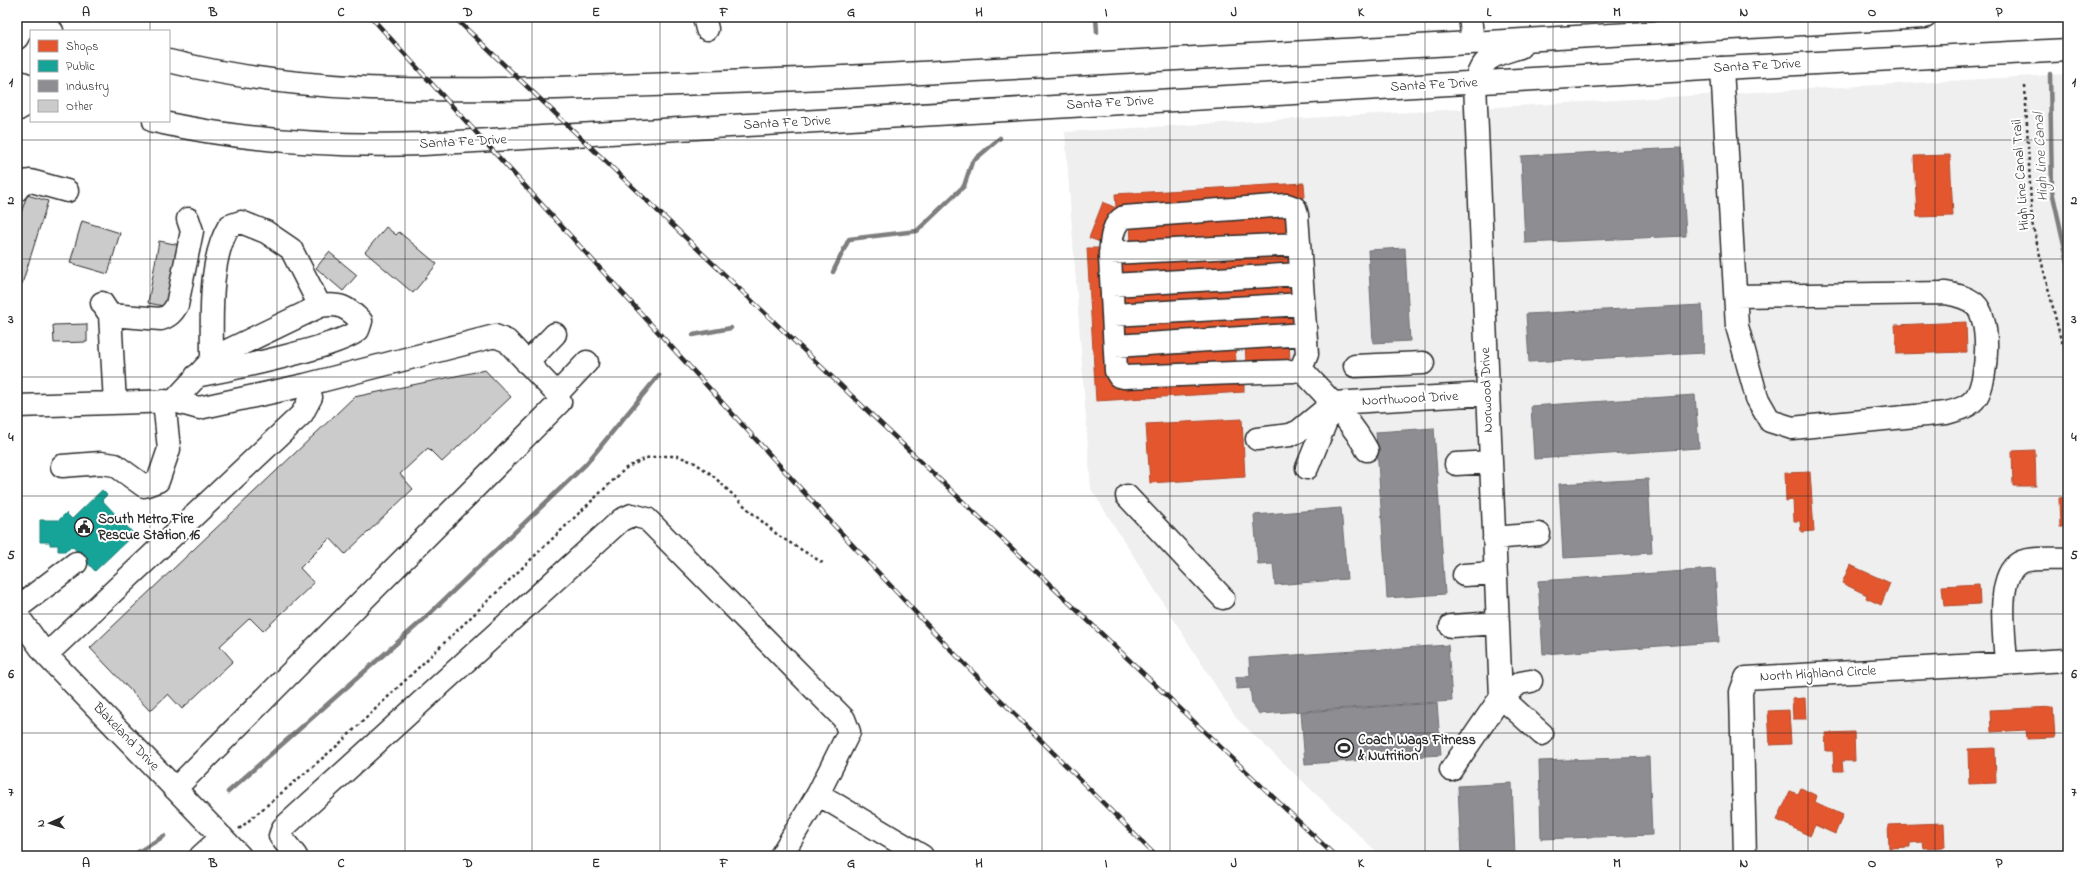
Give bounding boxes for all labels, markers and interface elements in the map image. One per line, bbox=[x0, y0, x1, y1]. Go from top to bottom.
text: A bbox=[82, 3, 90, 22]
text: B bbox=[208, 3, 218, 22]
text: C bbox=[337, 3, 345, 22]
text: D bbox=[462, 3, 473, 22]
text: E bbox=[592, 3, 600, 22]
text: F bbox=[719, 3, 729, 22]
text: G bbox=[847, 3, 855, 22]
text: H bbox=[975, 3, 983, 22]
text: I bbox=[1104, 3, 1108, 22]
text: J bbox=[1231, 3, 1237, 22]
text: K bbox=[1358, 3, 1365, 22]
text: L bbox=[1487, 3, 1493, 22]
text: M bbox=[1613, 3, 1621, 22]
text: N bbox=[1740, 3, 1749, 22]
text: O bbox=[1868, 3, 1877, 22]
text: P bbox=[1996, 3, 2003, 22]
legend bbox=[30, 30, 170, 122]
text: Shops bbox=[66, 38, 98, 56]
street label: Santa Fe Drive bbox=[1713, 53, 1802, 79]
text: Public bbox=[66, 58, 95, 76]
street label: Santa Fe Drive bbox=[1390, 72, 1479, 98]
text: 1 bbox=[9, 73, 14, 92]
text: 1 bbox=[2072, 73, 2077, 92]
text: Industry bbox=[66, 78, 109, 97]
street label: Santa Fe Drive bbox=[1066, 90, 1155, 116]
text: Other bbox=[66, 98, 93, 116]
street label: Santa Fe Drive bbox=[743, 110, 832, 136]
water label: High Line Canal bbox=[2028, 110, 2055, 202]
street label: High Line Canal Trail bbox=[2007, 119, 2036, 231]
street label: Santa Fe Drive bbox=[419, 129, 508, 155]
text: 2 bbox=[7, 191, 15, 210]
text: 2 bbox=[2070, 191, 2078, 210]
text: 3 bbox=[7, 310, 14, 329]
text: 3 bbox=[2070, 310, 2077, 329]
street label: Norwood Drive bbox=[1475, 346, 1499, 433]
street label: Northwood Drive bbox=[1361, 386, 1460, 412]
text: 4 bbox=[7, 428, 14, 447]
text: 4 bbox=[2070, 428, 2077, 447]
place label: South Metro Fire Rescue Station 16 bbox=[97, 509, 201, 546]
public building icon: South Metro Fire Rescue Station 16 bbox=[73, 516, 95, 538]
text: 5 bbox=[7, 546, 15, 565]
text: 5 bbox=[2070, 546, 2078, 565]
street label: North Highland Circle bbox=[1759, 660, 1878, 689]
text: 6 bbox=[7, 665, 14, 684]
text: 6 bbox=[2070, 665, 2077, 684]
street label: Blakeland Drive bbox=[87, 697, 165, 777]
place label: Coach Wags Fitness & Nutrition bbox=[1357, 730, 1476, 767]
sports icon: Coach Wags Fitness & Nutrition bbox=[1333, 737, 1355, 759]
text: 7 bbox=[8, 783, 14, 802]
text: 7 bbox=[2071, 783, 2077, 802]
north arrow bbox=[30, 803, 70, 843]
text: N bbox=[33, 819, 49, 828]
text: A bbox=[82, 854, 90, 873]
text: B bbox=[208, 854, 218, 873]
text: C bbox=[337, 854, 345, 873]
text: D bbox=[462, 854, 473, 873]
text: E bbox=[592, 854, 600, 873]
text: F bbox=[719, 854, 729, 873]
text: G bbox=[847, 854, 855, 873]
text: H bbox=[975, 854, 983, 873]
text: I bbox=[1104, 854, 1108, 873]
text: J bbox=[1231, 854, 1237, 873]
text: K bbox=[1358, 854, 1365, 873]
text: L bbox=[1487, 854, 1493, 873]
text: M bbox=[1613, 854, 1621, 873]
text: N bbox=[1740, 854, 1749, 873]
text: O bbox=[1868, 854, 1877, 873]
text: P bbox=[1996, 854, 2003, 873]

